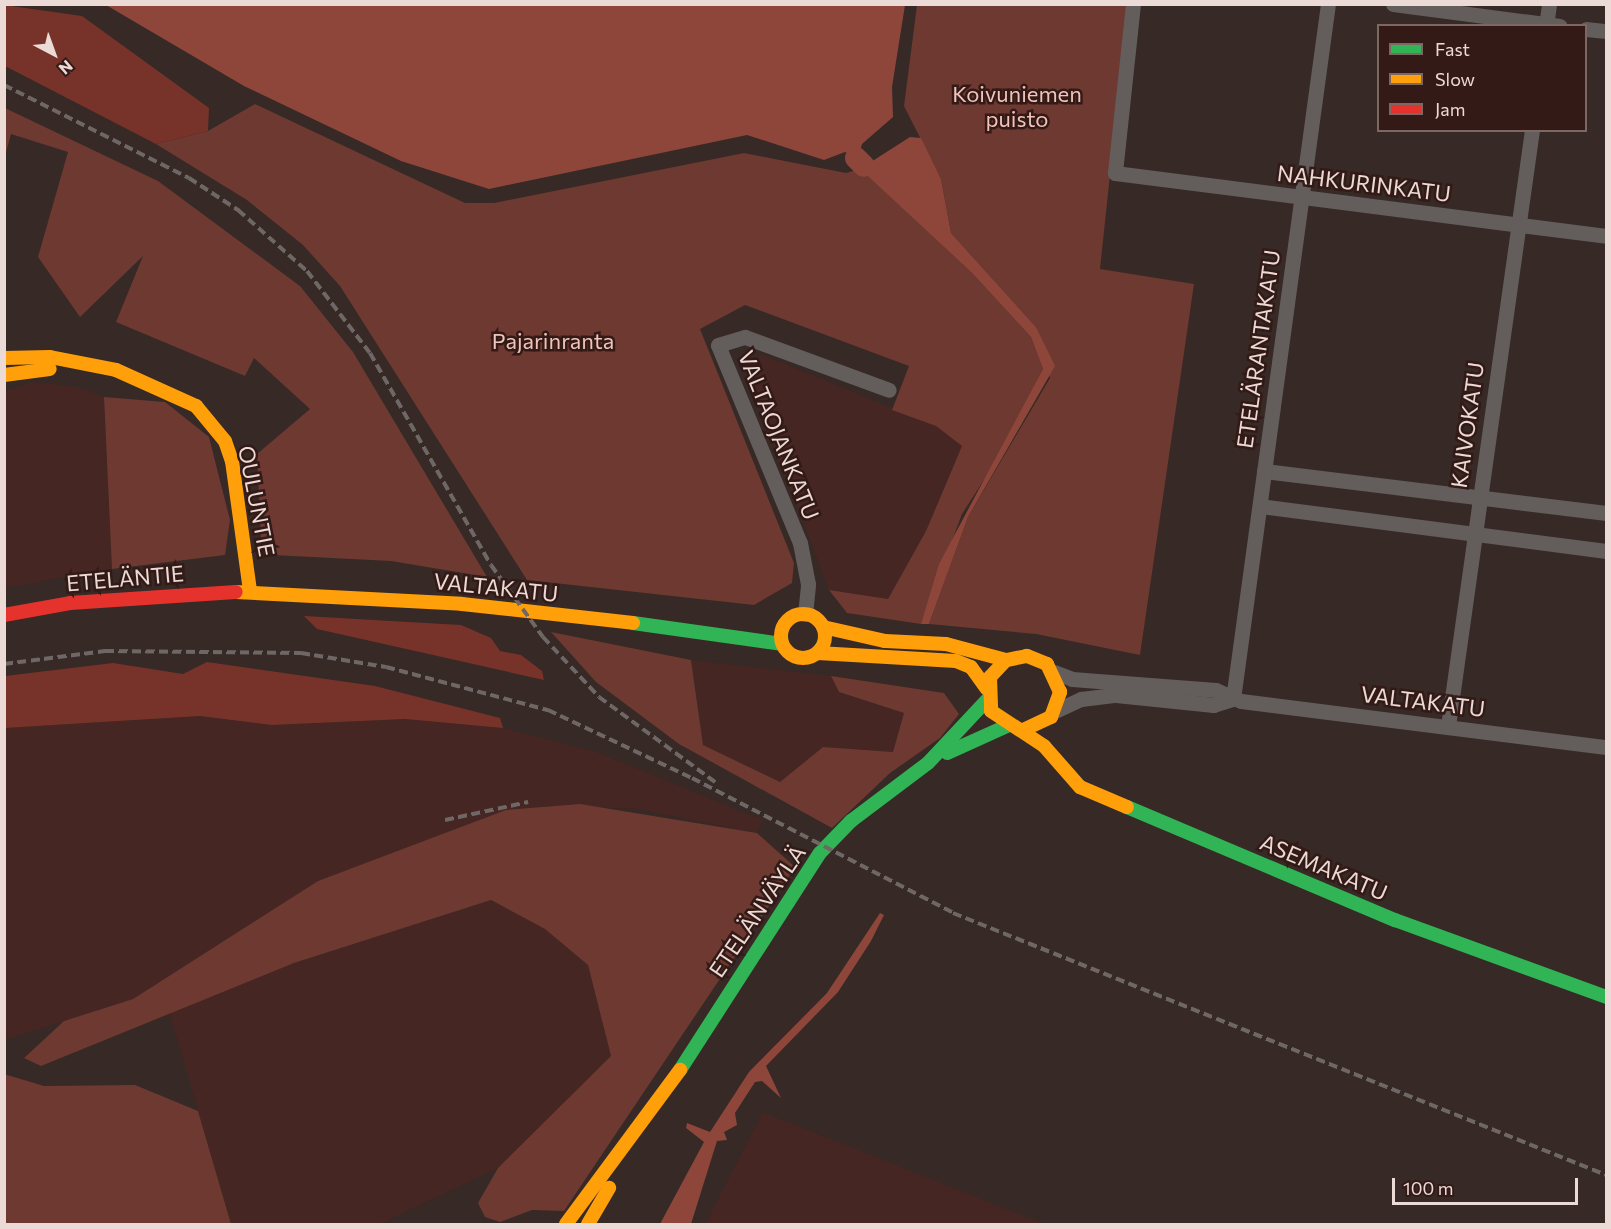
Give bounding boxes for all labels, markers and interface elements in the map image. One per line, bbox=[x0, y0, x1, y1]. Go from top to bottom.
north arrow bbox=[24, 24, 84, 84]
legend bbox=[1377, 24, 1587, 132]
text: Fast bbox=[1435, 38, 1470, 60]
text: N bbox=[55, 57, 77, 79]
text: Slow bbox=[1435, 68, 1475, 90]
park label: Koivuniemen puisto bbox=[952, 80, 1082, 132]
text: Jam bbox=[1435, 98, 1465, 120]
street label: NAHKURINKATU bbox=[1276, 159, 1452, 207]
street label: ETELÄRANTAKATU bbox=[1231, 248, 1285, 450]
park label: Pajarinranta bbox=[492, 328, 614, 354]
street label: VALTAOJANKATU bbox=[733, 347, 825, 523]
street label: KAIVOKATU bbox=[1445, 360, 1489, 490]
street label: OULUNTIE bbox=[233, 443, 281, 559]
street label: ETELÄNTIE bbox=[65, 560, 185, 596]
street label: VALTAKATU bbox=[433, 567, 559, 607]
street label: VALTAKATU bbox=[1360, 680, 1486, 722]
street label: ASEMAKATU bbox=[1256, 828, 1392, 906]
street label: ETELÄNVÄYLÄ bbox=[703, 840, 811, 982]
scale bar bbox=[1395, 1166, 1581, 1204]
text: 100 m bbox=[1403, 1177, 1453, 1199]

